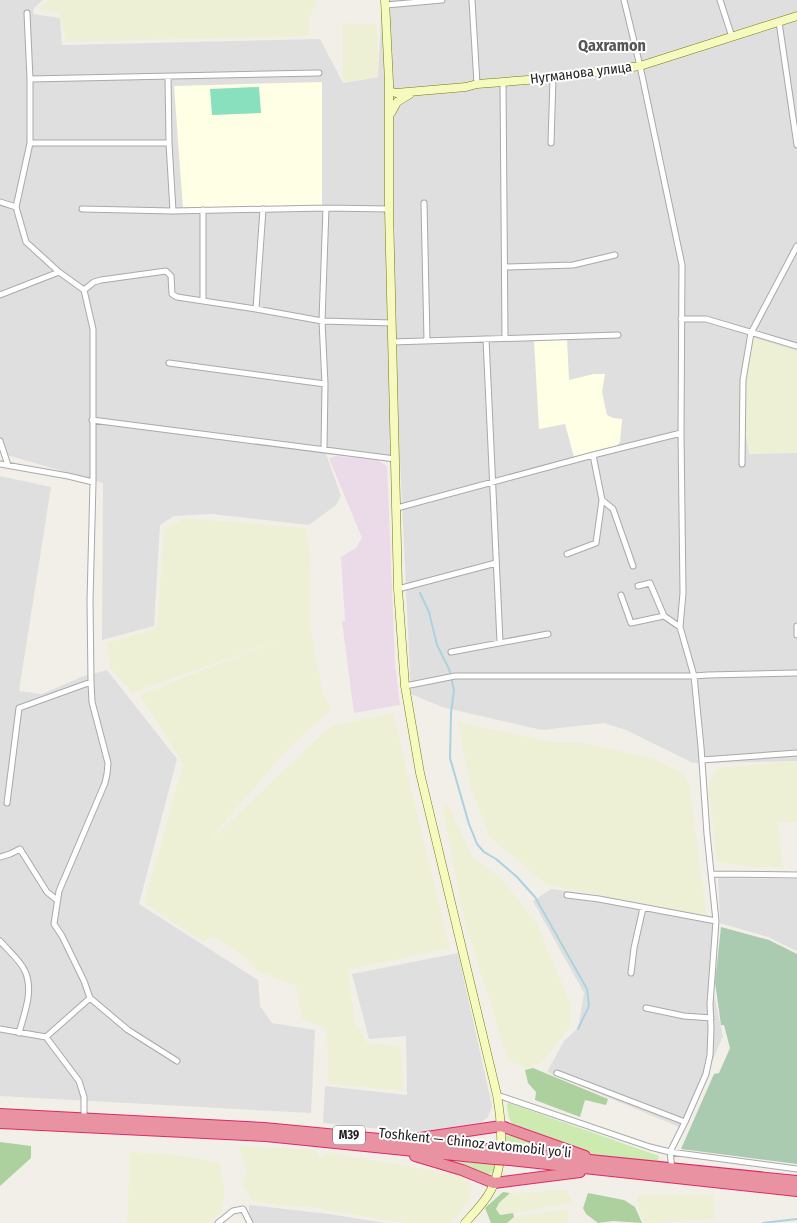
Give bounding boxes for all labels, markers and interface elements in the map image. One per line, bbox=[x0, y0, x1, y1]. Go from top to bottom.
district label: Qaxramon bbox=[578, 36, 646, 55]
street label: Нугманова улица bbox=[529, 58, 633, 88]
street label: Toshkent — Chinoz avtomobil yoʻli bbox=[378, 1124, 572, 1162]
road number: M39 bbox=[333, 1126, 365, 1144]

